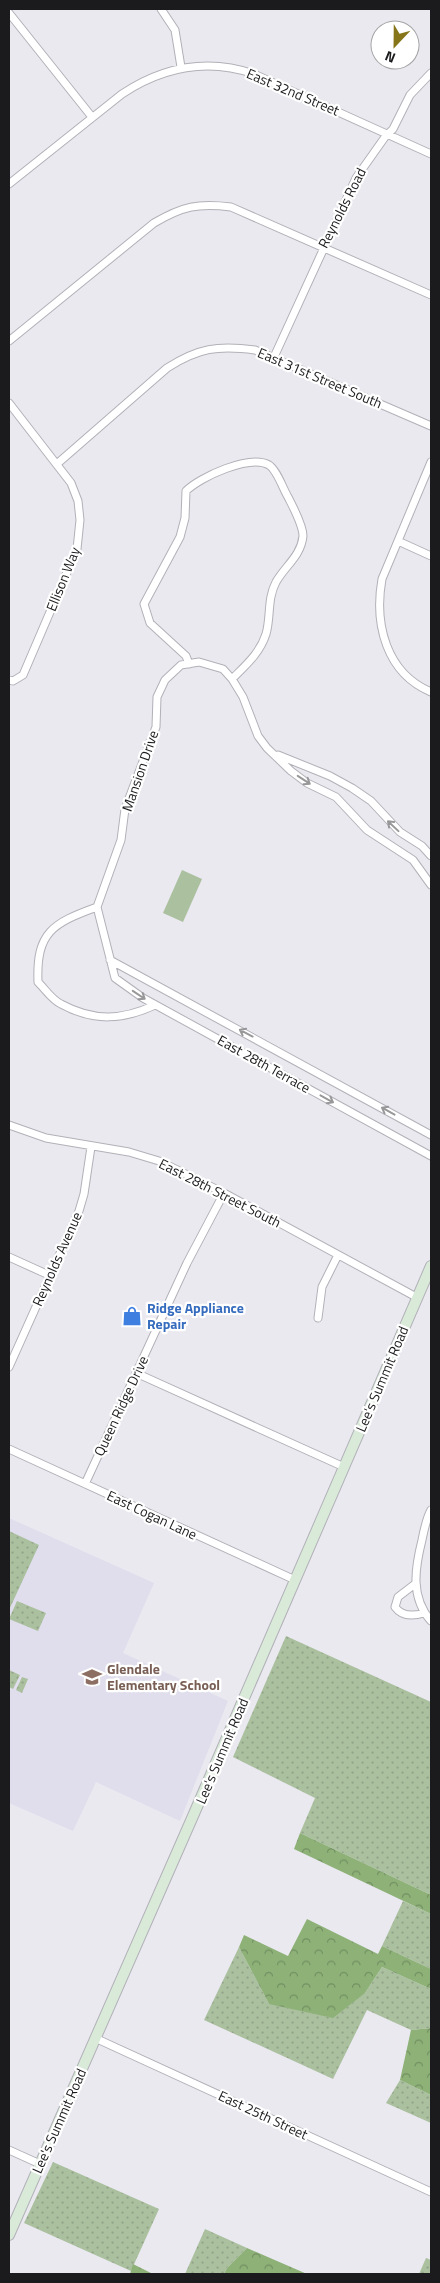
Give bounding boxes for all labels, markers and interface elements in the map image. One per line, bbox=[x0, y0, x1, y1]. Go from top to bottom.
north arrow bbox=[370, 20, 420, 70]
text: N bbox=[382, 46, 398, 69]
street label: East 32nd Street bbox=[244, 63, 343, 121]
street label: Reynolds Road bbox=[312, 164, 371, 252]
street label: East 31st Street South bbox=[255, 342, 386, 413]
street label: Ellison Way bbox=[40, 543, 85, 614]
street label: Mansion Drive bbox=[116, 727, 163, 814]
one-way arrow bbox=[297, 775, 311, 785]
one-way arrow bbox=[387, 820, 400, 832]
one-way arrow bbox=[132, 991, 146, 1001]
one-way arrow bbox=[239, 1028, 254, 1037]
street label: East 28th Terrace bbox=[214, 1029, 315, 1098]
one-way arrow bbox=[320, 1095, 334, 1105]
one-way arrow bbox=[382, 1106, 396, 1116]
street label: East 28th Street South bbox=[156, 1153, 285, 1232]
street label: Reynolds Avenue bbox=[26, 1208, 87, 1309]
place label: Ridge Appliance Repair bbox=[147, 1297, 244, 1334]
shop icon: Ridge Appliance Repair bbox=[121, 1305, 143, 1327]
street label: Lee's Summit Road bbox=[350, 1323, 413, 1435]
street label: Queen Ridge Drive bbox=[88, 1352, 153, 1459]
street label: East Cogan Lane bbox=[104, 1484, 201, 1545]
place label: Glendale Elementary School bbox=[107, 1658, 220, 1695]
school or university icon: Glendale Elementary School bbox=[81, 1666, 103, 1688]
street label: Lee's Summit Road bbox=[190, 1695, 253, 1807]
street label: Lee's Summit Road bbox=[26, 2065, 91, 2177]
street label: East 25th Street bbox=[215, 2085, 311, 2144]

